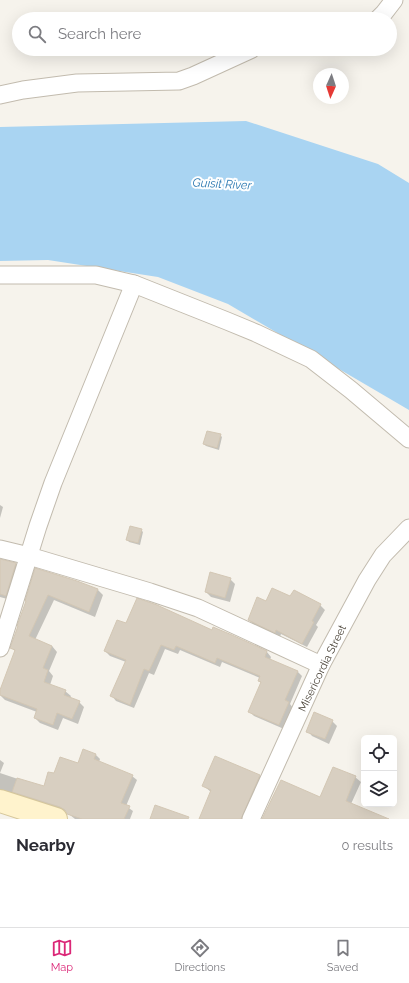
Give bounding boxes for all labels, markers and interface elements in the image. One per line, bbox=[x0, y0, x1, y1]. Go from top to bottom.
search box bbox=[12, 12, 397, 56]
icon: search bbox=[26, 23, 48, 45]
text: Search here bbox=[58, 25, 141, 43]
north arrow bbox=[313, 68, 349, 104]
water label: Guisit River bbox=[192, 175, 253, 193]
street label: Misericordia Street bbox=[296, 622, 349, 714]
map controls bbox=[361, 735, 397, 807]
button: locate bbox=[361, 735, 397, 771]
button: layers bbox=[361, 771, 397, 807]
text: Nearby bbox=[16, 835, 75, 855]
text: 0 results bbox=[342, 838, 393, 853]
tab: Map bbox=[51, 937, 73, 974]
tab: Directions bbox=[175, 937, 225, 974]
tab: Saved bbox=[327, 937, 358, 974]

